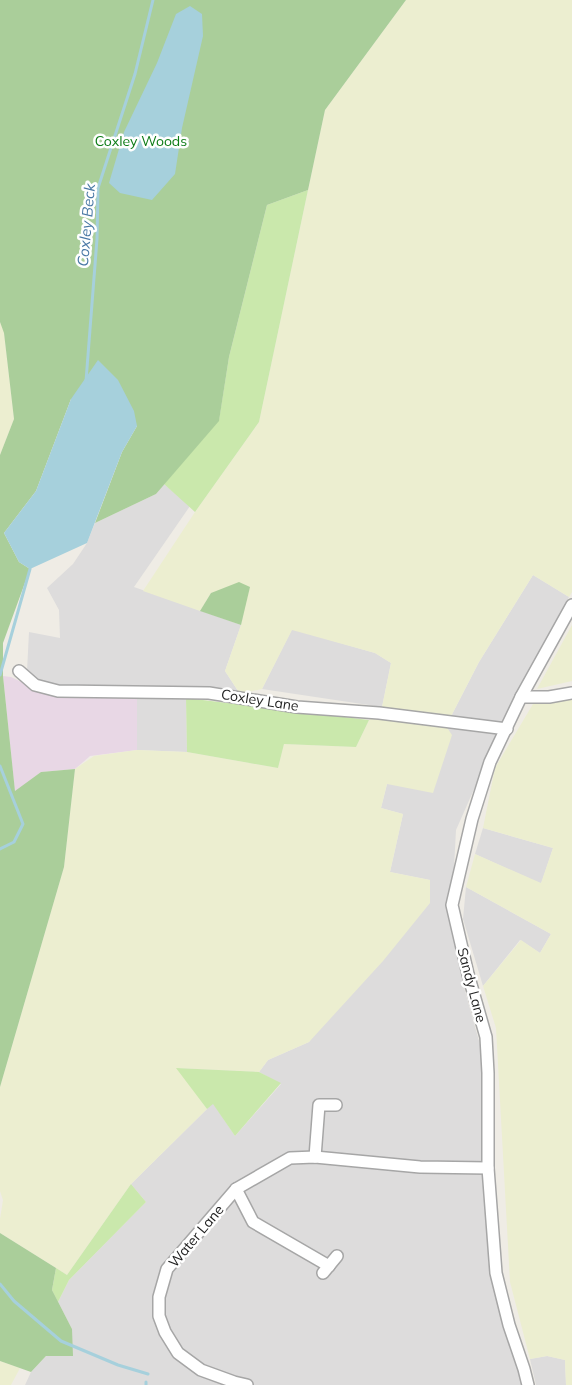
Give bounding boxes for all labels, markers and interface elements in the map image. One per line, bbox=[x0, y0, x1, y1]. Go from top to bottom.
park label: Coxley Woods bbox=[95, 132, 187, 150]
water label: Coxley Beck bbox=[73, 181, 99, 267]
street label: Coxley Lane bbox=[220, 685, 300, 715]
street label: Sandy Lane bbox=[453, 946, 491, 1024]
street label: Water Lane bbox=[165, 1201, 227, 1271]

